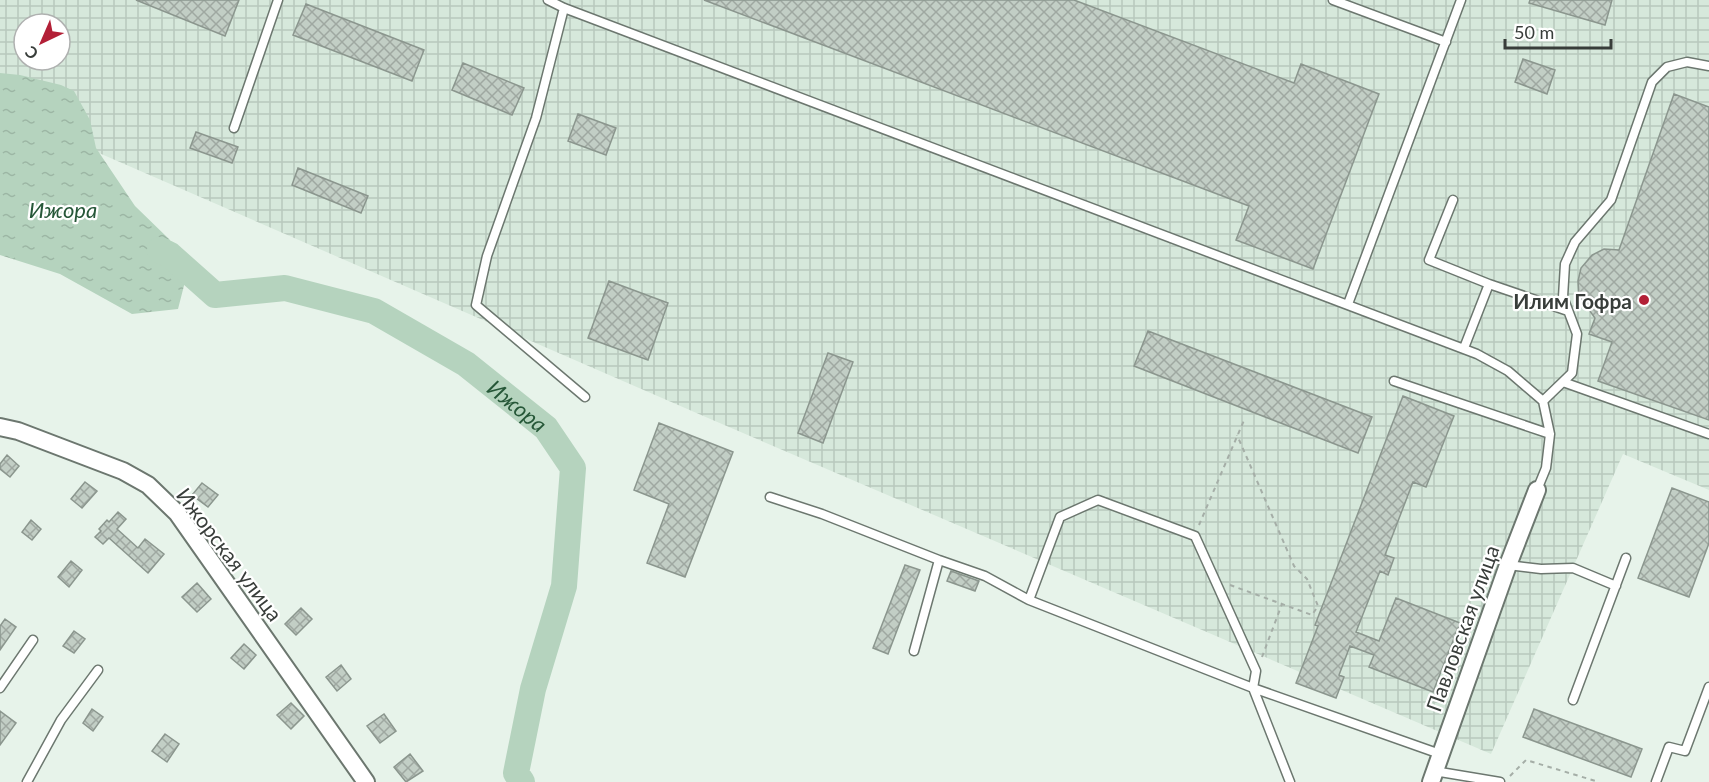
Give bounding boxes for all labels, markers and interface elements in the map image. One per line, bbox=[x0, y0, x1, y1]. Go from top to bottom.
north arrow bbox=[12, 12, 72, 72]
scale bar bbox=[1505, 12, 1612, 50]
text: 50 m bbox=[1514, 21, 1554, 43]
text: С bbox=[21, 42, 42, 64]
water label: Ижора bbox=[29, 196, 97, 223]
place label: Илим Гофра bbox=[1513, 288, 1632, 313]
marker: Илим Гофра bbox=[1637, 293, 1651, 307]
water label: Ижора bbox=[482, 373, 553, 437]
street label: Ижорская улица bbox=[172, 483, 288, 625]
street label: Павловская улица bbox=[1420, 541, 1504, 715]

